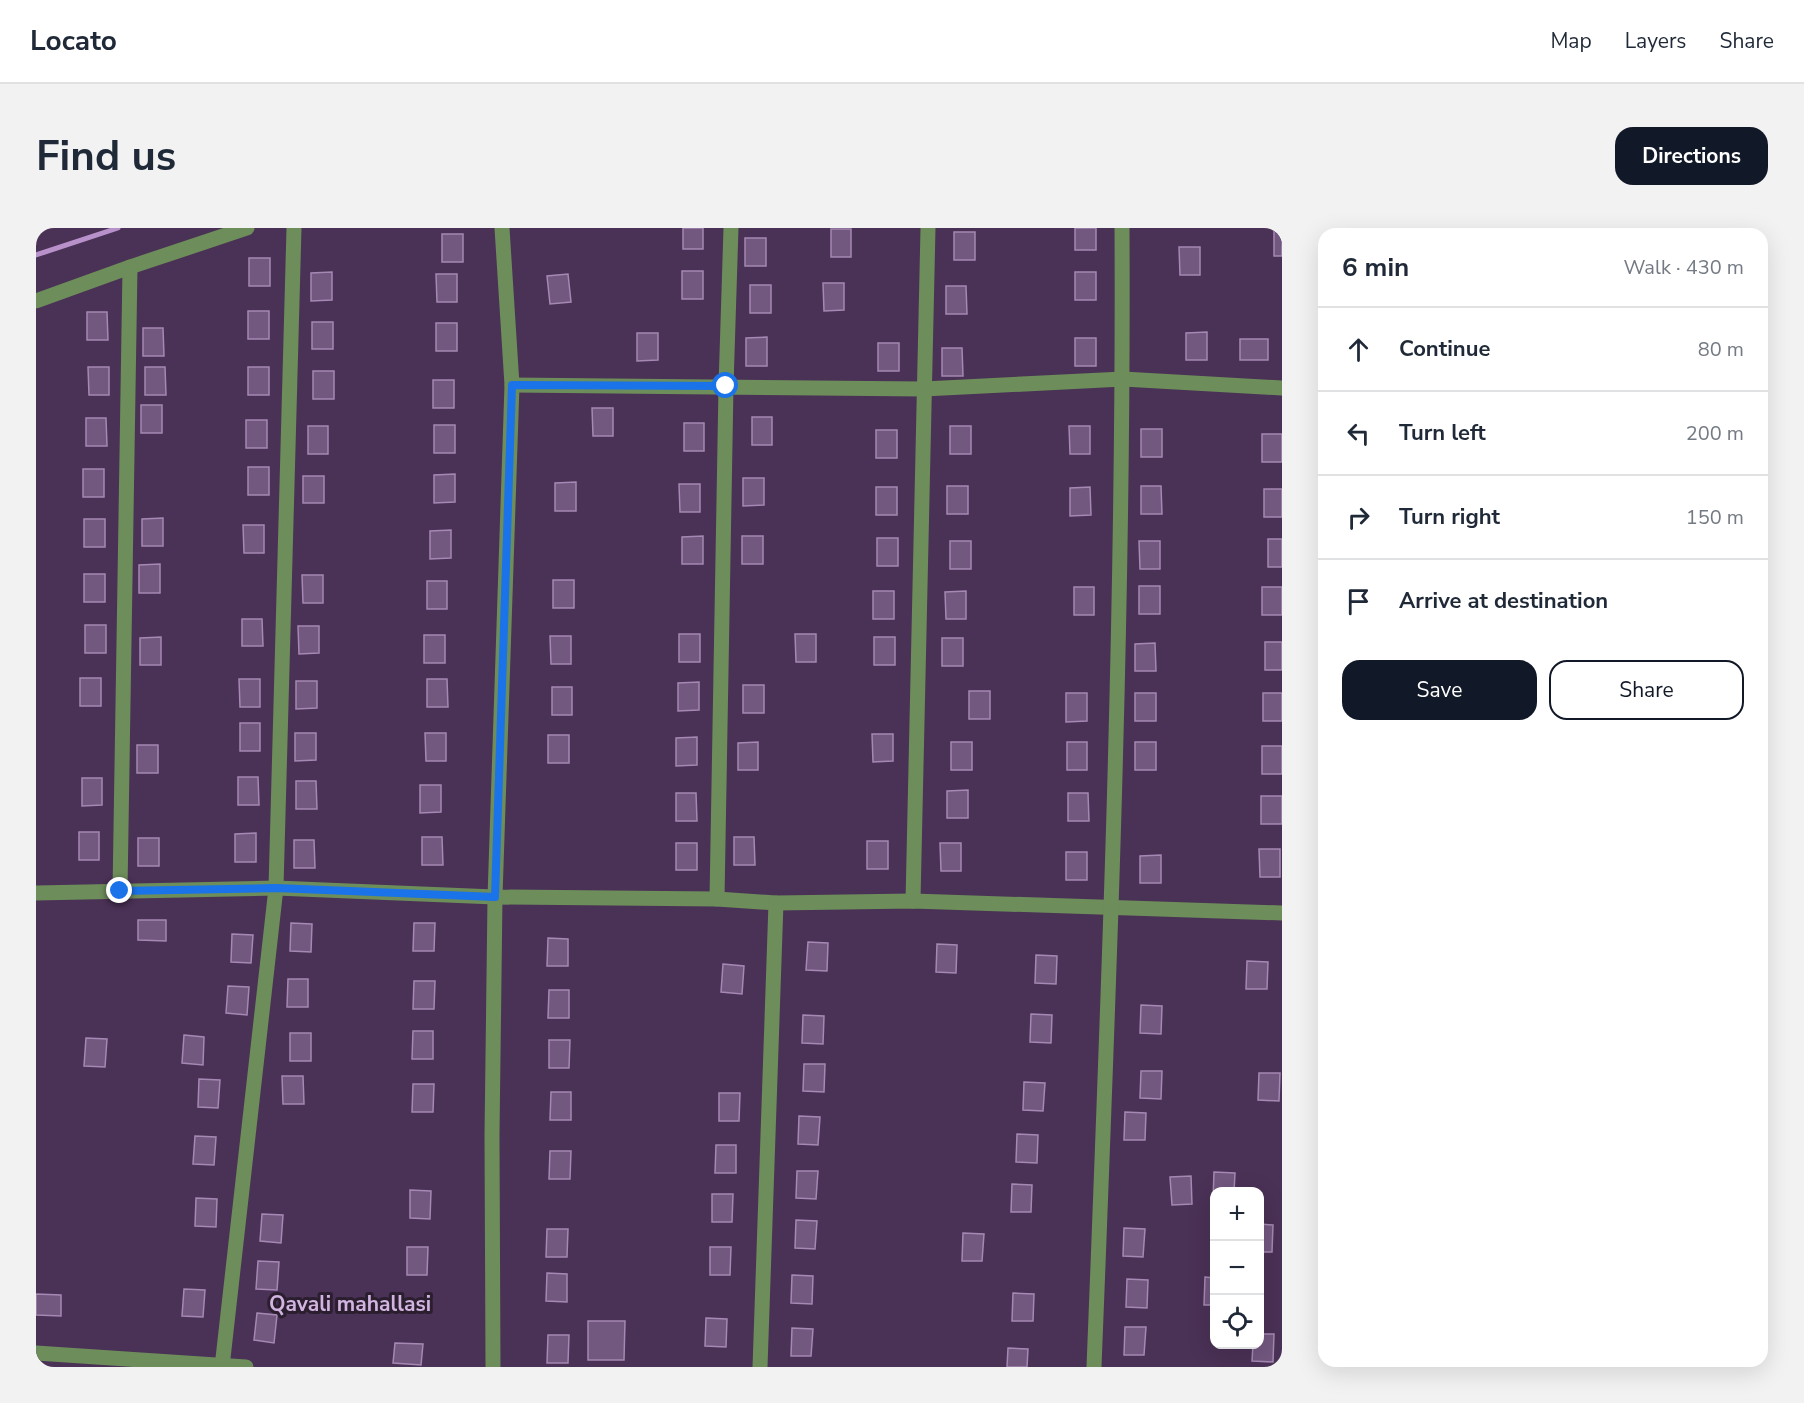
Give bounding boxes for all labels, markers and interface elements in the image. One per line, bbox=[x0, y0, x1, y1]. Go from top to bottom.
text: Locato bbox=[30, 22, 117, 60]
text: Map bbox=[1550, 27, 1592, 55]
text: Layers bbox=[1625, 27, 1686, 55]
text: Share bbox=[1719, 27, 1774, 55]
button: Directions bbox=[1615, 127, 1768, 185]
text: Find us bbox=[36, 128, 176, 185]
text: 6 min bbox=[1342, 250, 1409, 285]
text: Walk · 430 m bbox=[1624, 254, 1744, 281]
icon: ahead bbox=[1342, 333, 1375, 366]
text: Continue bbox=[1399, 334, 1490, 364]
text: 80 m bbox=[1698, 336, 1744, 363]
route start bbox=[712, 372, 738, 398]
icon: left bbox=[1342, 417, 1375, 450]
text: Turn left bbox=[1399, 418, 1486, 448]
text: 200 m bbox=[1686, 420, 1744, 447]
icon: right bbox=[1342, 501, 1375, 534]
text: Turn right bbox=[1399, 502, 1500, 532]
text: 150 m bbox=[1686, 504, 1744, 531]
icon: arrive bbox=[1342, 585, 1375, 618]
text: Arrive at destination bbox=[1399, 586, 1608, 616]
button: Save bbox=[1342, 660, 1537, 720]
button: Share bbox=[1549, 660, 1744, 720]
route end bbox=[106, 877, 132, 903]
map controls bbox=[1210, 1187, 1264, 1349]
button: + bbox=[1210, 1187, 1264, 1241]
button: − bbox=[1210, 1241, 1264, 1295]
district label: Qavali mahallasi bbox=[269, 1290, 431, 1318]
button: locate bbox=[1210, 1295, 1264, 1349]

